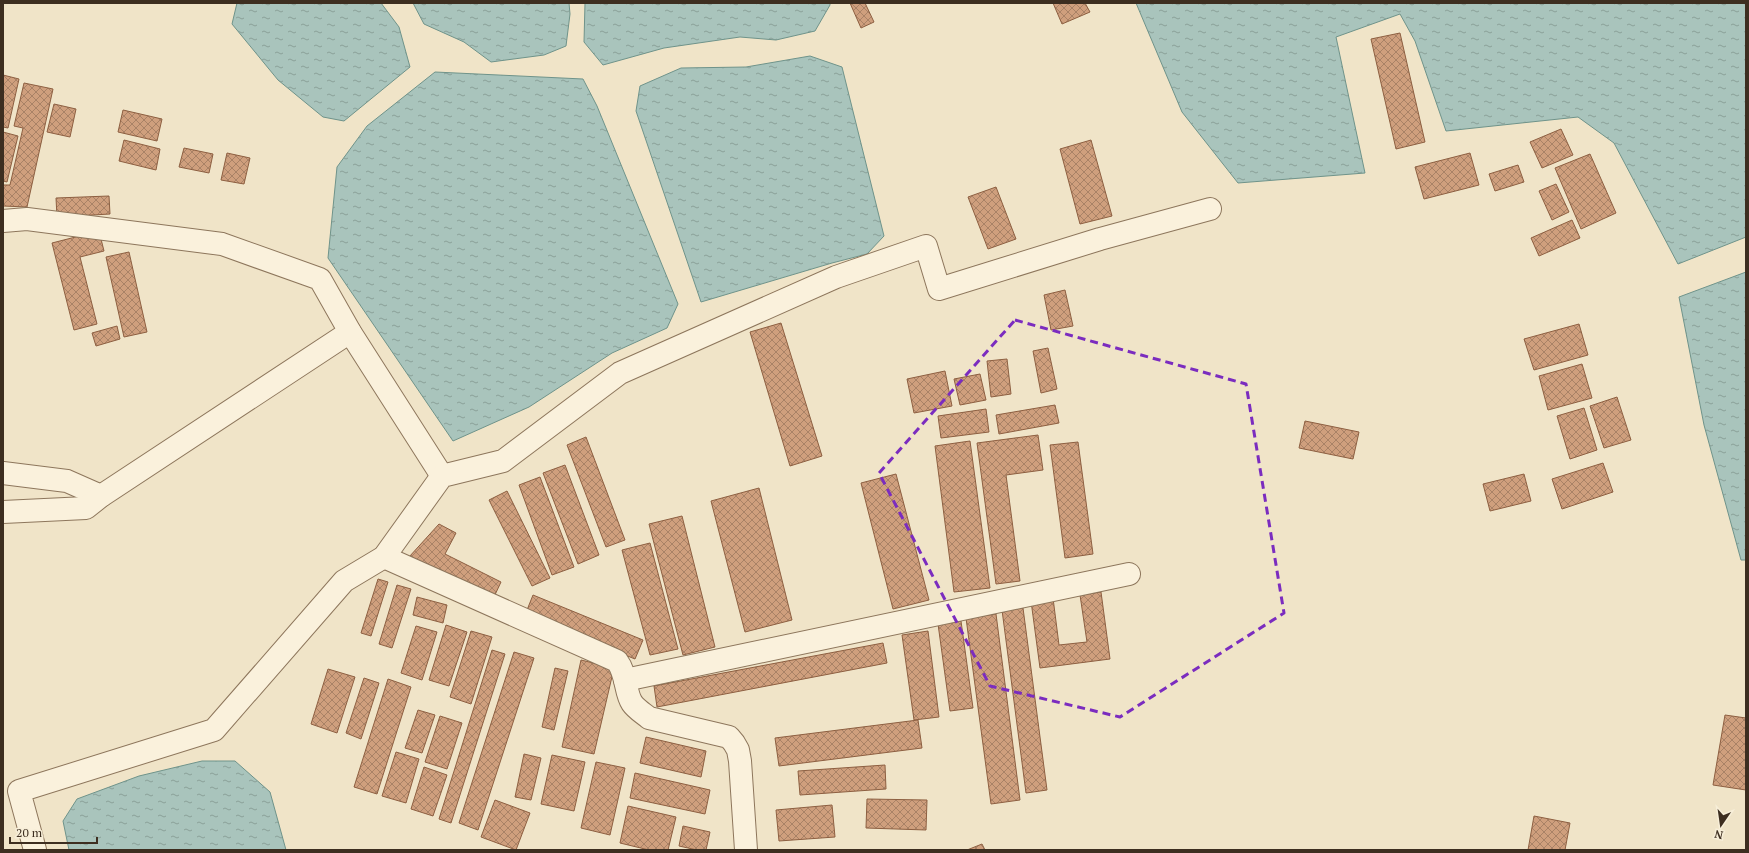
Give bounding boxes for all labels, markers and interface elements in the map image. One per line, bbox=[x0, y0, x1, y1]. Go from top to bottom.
north arrow bbox=[1701, 805, 1741, 845]
scale bar bbox=[10, 819, 97, 845]
text: 20 m bbox=[16, 825, 43, 840]
text: N bbox=[1712, 827, 1724, 843]

